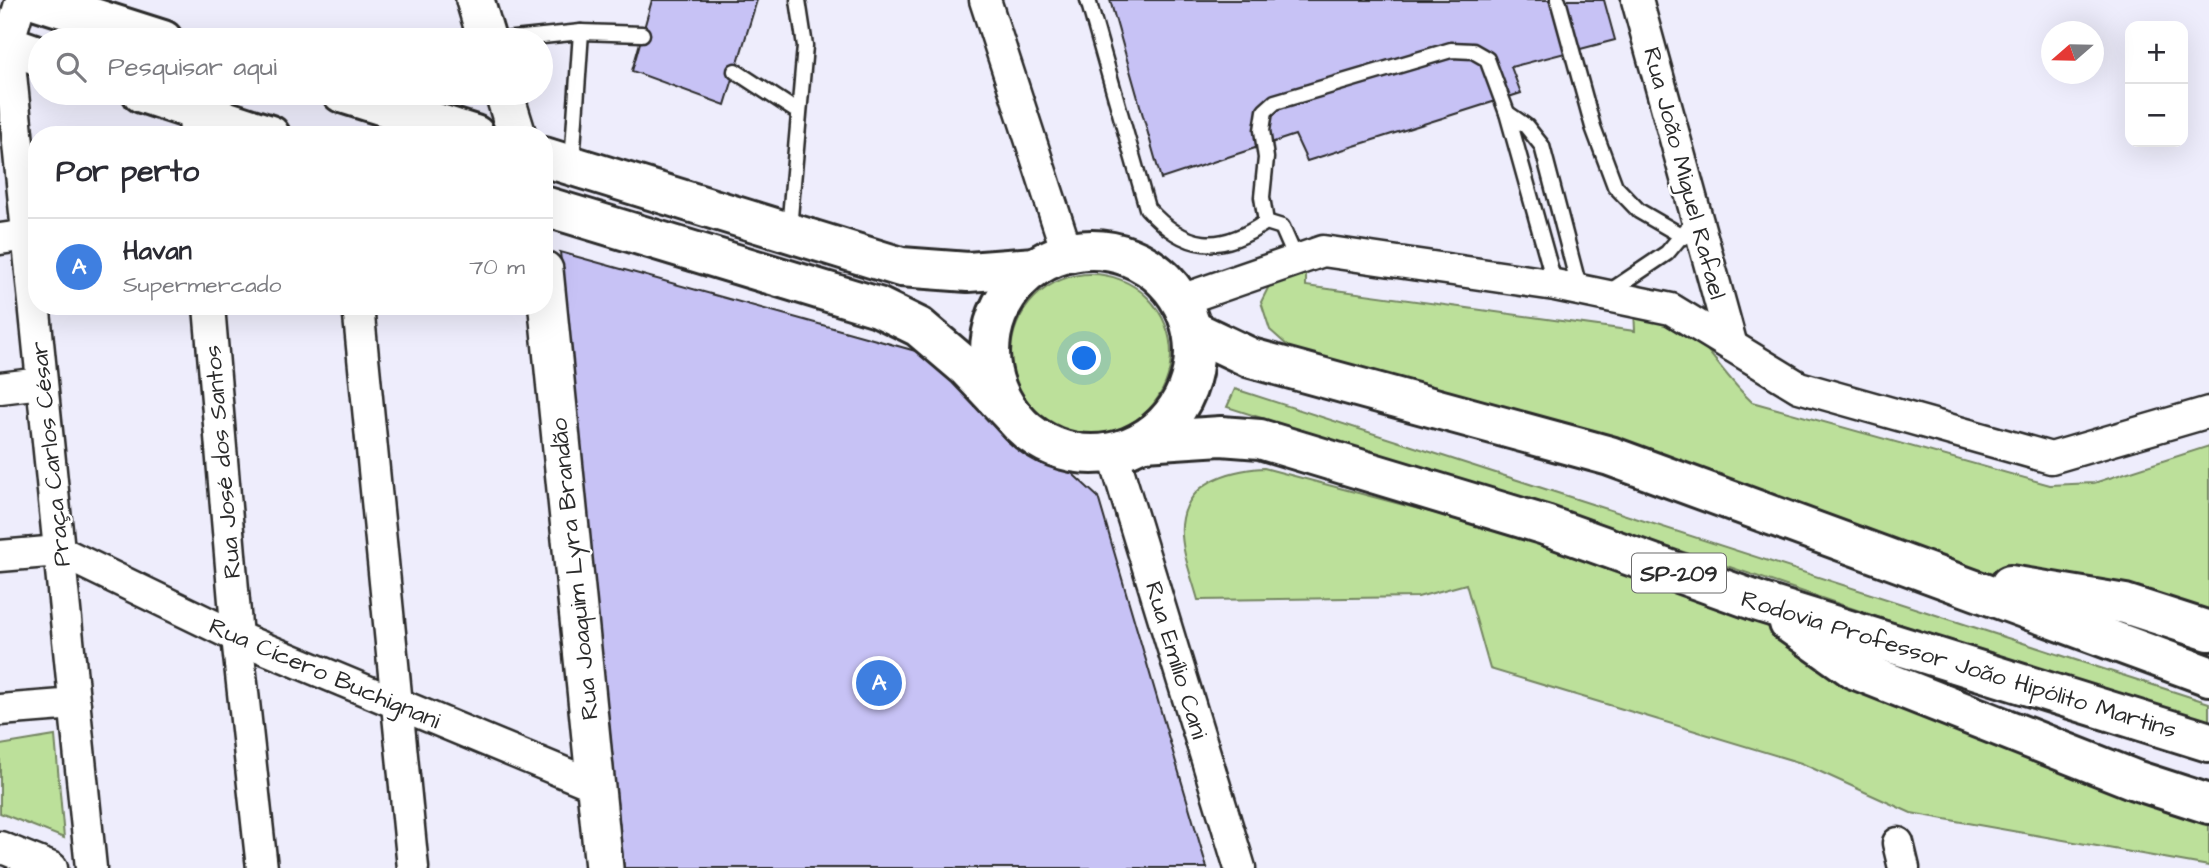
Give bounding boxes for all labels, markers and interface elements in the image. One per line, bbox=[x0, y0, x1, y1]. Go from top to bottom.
north arrow bbox=[2041, 21, 2104, 84]
map controls bbox=[2125, 21, 2188, 147]
button: + bbox=[2125, 21, 2188, 84]
search box bbox=[28, 28, 553, 105]
street label: Rua João Miguel Rafael bbox=[1633, 43, 1734, 303]
icon: search bbox=[52, 48, 90, 86]
text: Pesquisar aqui bbox=[108, 49, 277, 85]
button: − bbox=[2125, 84, 2188, 147]
text: Por perto bbox=[56, 151, 199, 193]
text: Havan bbox=[123, 233, 192, 269]
text: A bbox=[72, 251, 86, 283]
text: 70 m bbox=[469, 251, 525, 283]
text: Supermercado bbox=[123, 269, 281, 301]
street label: Praça Carlos César bbox=[22, 339, 80, 568]
your location bbox=[1067, 341, 1101, 375]
street label: Rua José dos Santos bbox=[196, 344, 250, 580]
street label: Rua Joaquim Lyra Brandão bbox=[542, 416, 609, 722]
road number: SP-209 bbox=[1632, 554, 1726, 593]
street label: Rua Emílio Cani bbox=[1136, 577, 1216, 744]
street label: Rodovia Professor João Hipólito Martins bbox=[1737, 582, 2181, 748]
street label: Rua Cícero Buchignani bbox=[203, 610, 446, 739]
pin: A bbox=[856, 657, 902, 709]

